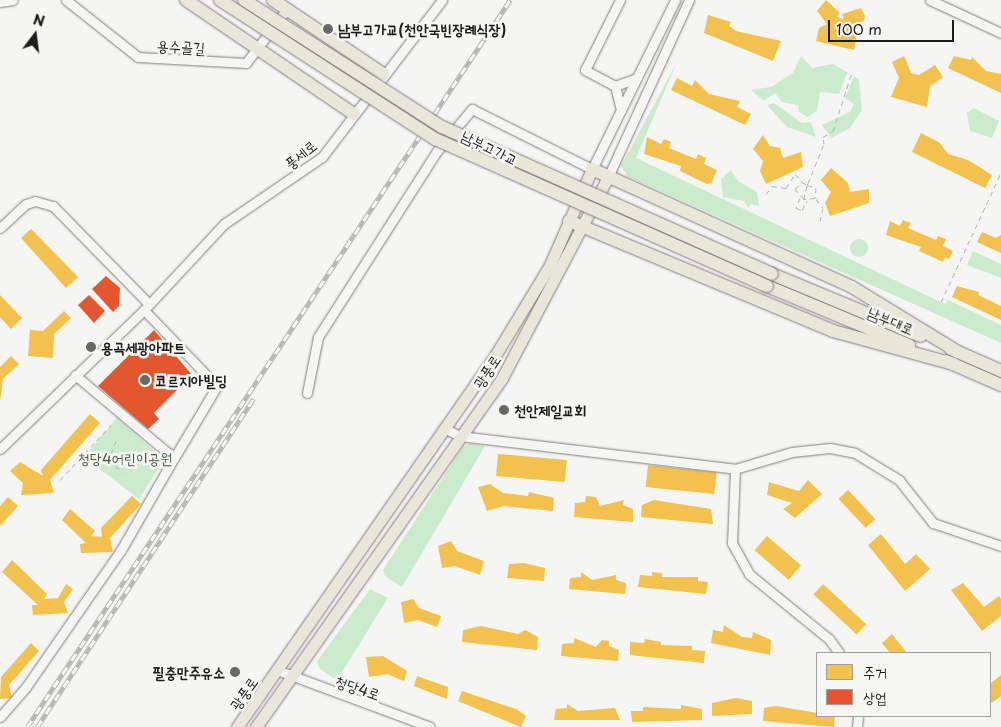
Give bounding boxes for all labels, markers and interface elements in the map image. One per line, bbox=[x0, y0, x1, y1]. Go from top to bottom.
text: N bbox=[31, 8, 47, 32]
north arrow bbox=[10, 10, 60, 60]
scale bar bbox=[831, 10, 957, 42]
text: 100 m bbox=[836, 17, 882, 40]
place label: 남부고가교(천안국빈장례식장) bbox=[338, 20, 506, 38]
marker: 남부고가교(천안국빈장례식장) bbox=[322, 23, 334, 35]
street label: 용수골길 bbox=[156, 36, 206, 56]
street label: 남부고가교 bbox=[459, 126, 521, 168]
street label: 풍세로 bbox=[280, 136, 320, 172]
street label: 남부대로 bbox=[865, 302, 917, 338]
place label: 용곡세광아파트 bbox=[101, 338, 185, 356]
marker: 용곡세광아파트 bbox=[85, 341, 97, 353]
street label: 광풍로 bbox=[469, 351, 503, 391]
place label: 코르지아빌딩 bbox=[155, 371, 227, 389]
marker: 코르지아빌딩 bbox=[139, 374, 151, 386]
place label: 천안제일교회 bbox=[514, 401, 586, 419]
marker: 천안제일교회 bbox=[498, 404, 510, 416]
park label: 청당4어린이공원 bbox=[78, 449, 172, 467]
legend bbox=[816, 652, 991, 717]
text: 주거 bbox=[863, 660, 887, 683]
place label: 필충만주유소 bbox=[153, 663, 225, 681]
marker: 필충만주유소 bbox=[229, 666, 241, 678]
street label: 청당4로 bbox=[333, 671, 383, 703]
street label: 광풍로 bbox=[225, 673, 261, 713]
text: 상업 bbox=[863, 685, 887, 708]

